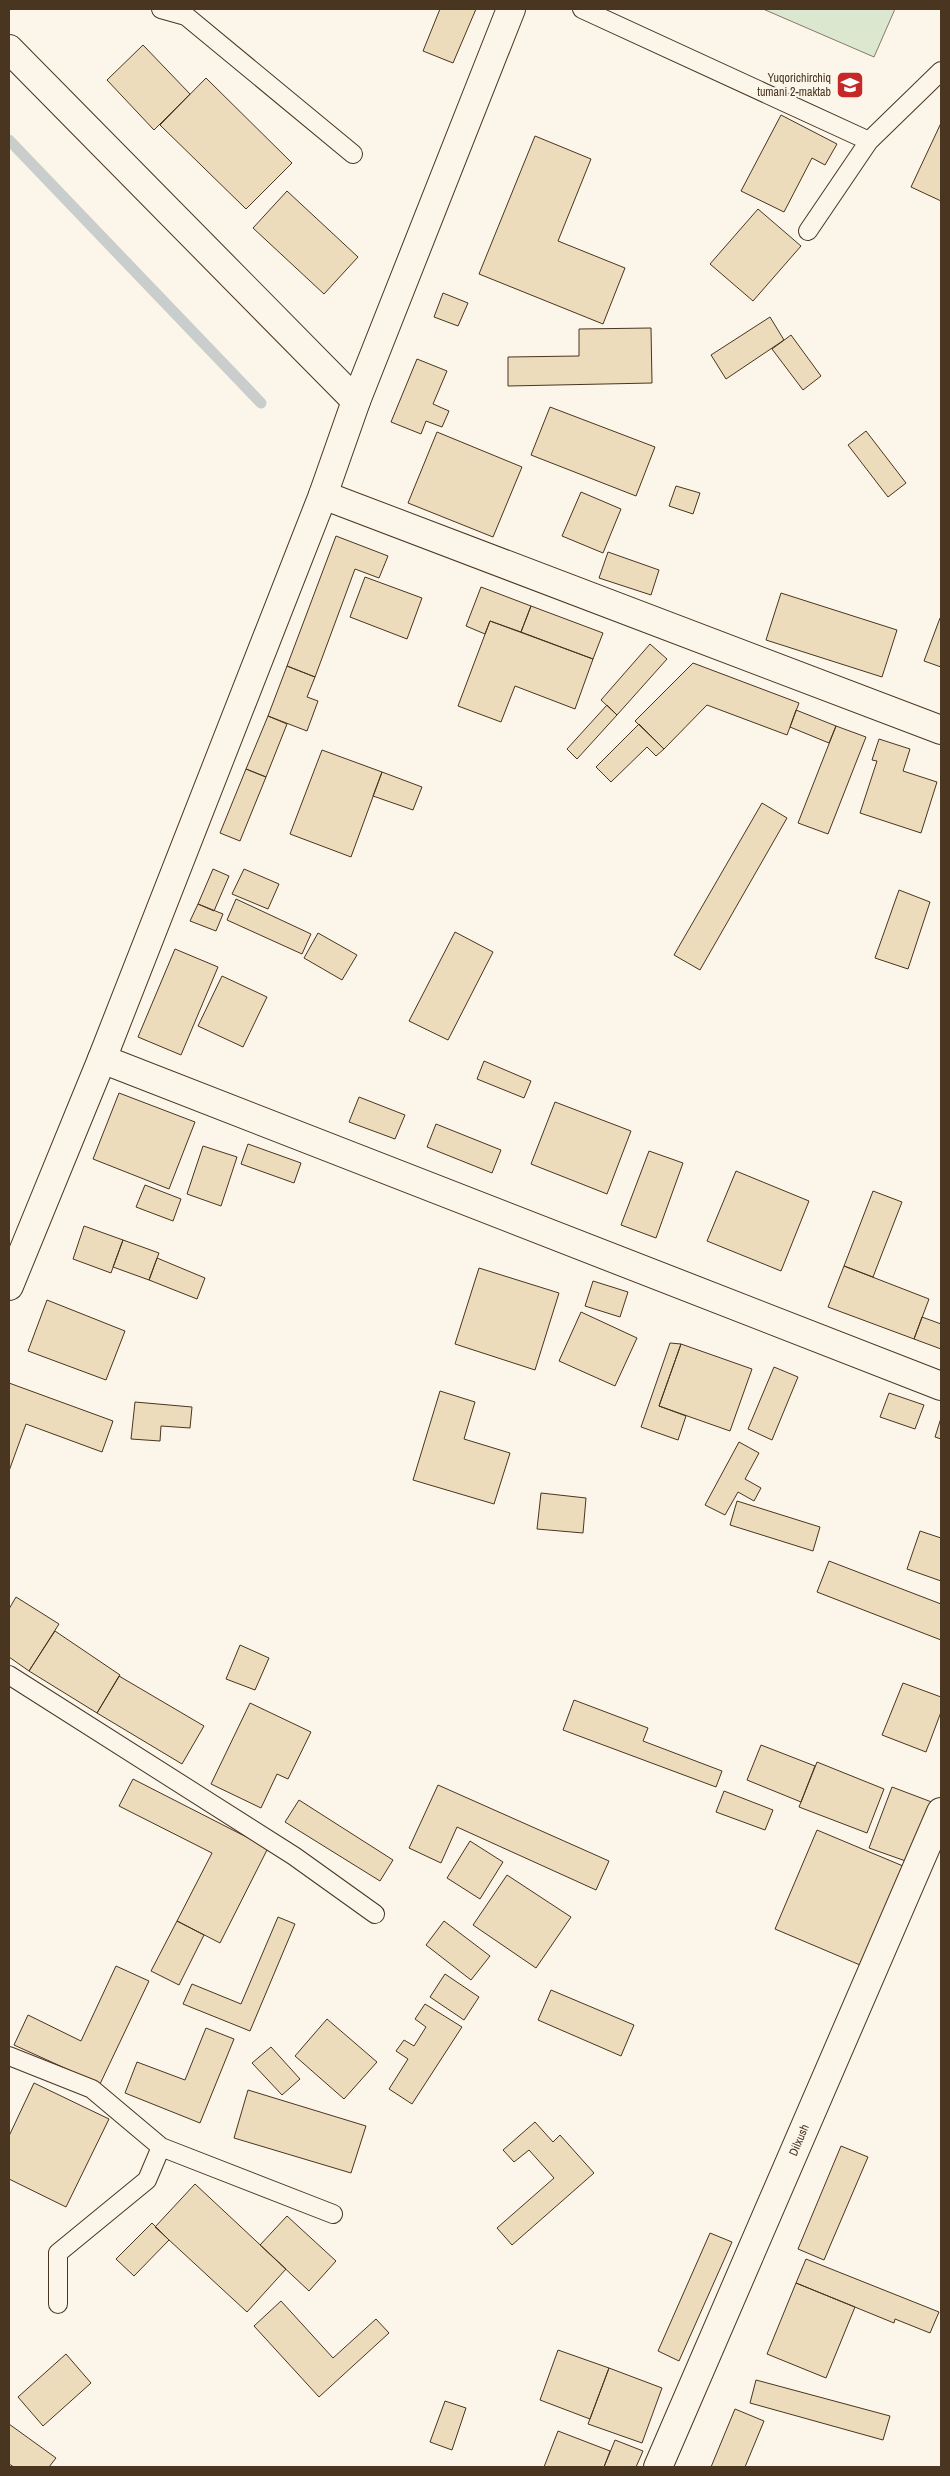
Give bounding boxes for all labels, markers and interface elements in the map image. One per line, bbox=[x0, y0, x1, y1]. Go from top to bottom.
place label: Yuqorichirchiq tumani 2-maktab bbox=[757, 70, 831, 100]
school or university icon: Yuqorichirchiq tumani 2-maktab bbox=[835, 70, 865, 100]
street label: Dilxush bbox=[785, 2122, 813, 2158]

